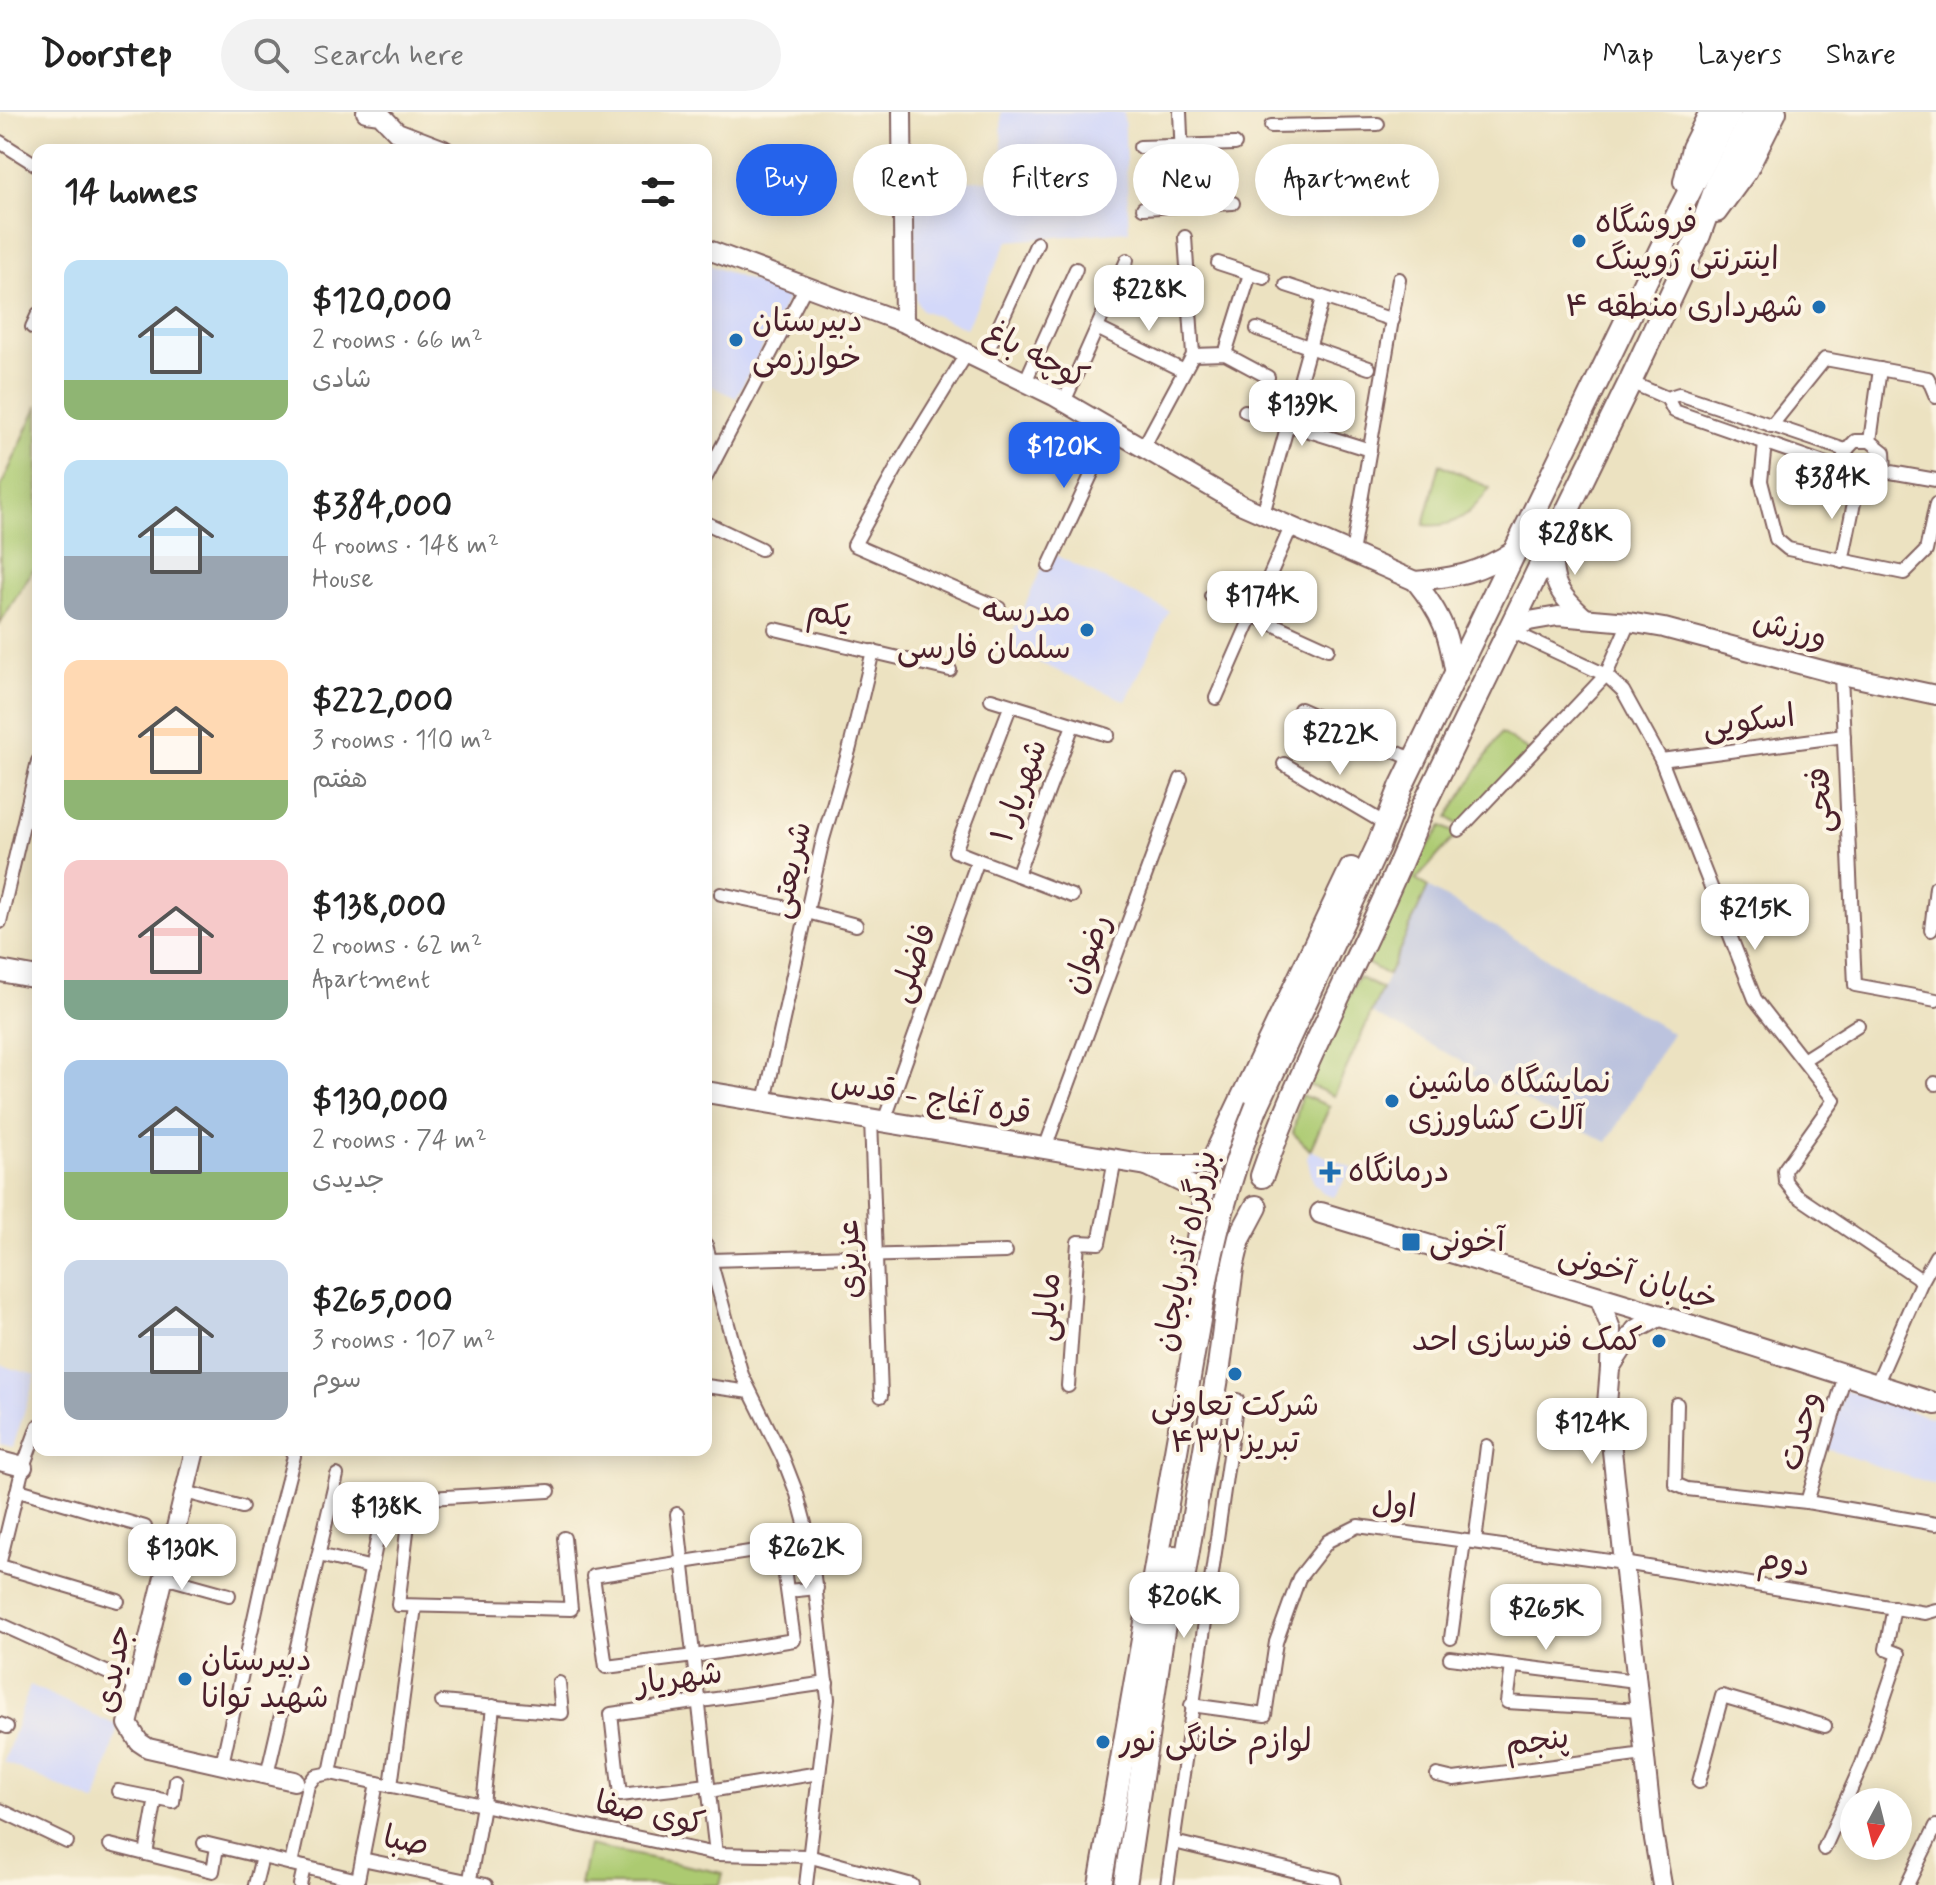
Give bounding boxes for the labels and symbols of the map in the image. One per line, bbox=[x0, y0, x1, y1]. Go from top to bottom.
place label: فروشگاه اینترنتی ژوپینگ bbox=[1595, 202, 1779, 281]
marker: فروشگاه اینترنتی ژوپینگ bbox=[1570, 232, 1588, 250]
pin: $228K bbox=[1093, 265, 1205, 333]
place label: شهرداری منطقه ۴ bbox=[1565, 286, 1803, 328]
marker: شهرداری منطقه ۴ bbox=[1810, 298, 1828, 316]
place label: دبیرستان خوارزمی bbox=[752, 301, 863, 380]
street label: کوچه باغ bbox=[977, 312, 1095, 400]
marker: دبیرستان خوارزمی bbox=[727, 331, 745, 349]
pin: $139K bbox=[1246, 380, 1358, 448]
pin: $120K bbox=[1008, 422, 1120, 490]
pin: $384K bbox=[1776, 453, 1888, 521]
pin: $288K bbox=[1519, 509, 1631, 577]
pin: $174K bbox=[1206, 571, 1318, 639]
street label: یکم bbox=[803, 589, 857, 642]
place label: مدرسه سلمان فارسی bbox=[897, 591, 1071, 670]
street label: ورزش bbox=[1748, 600, 1832, 660]
marker: مدرسه سلمان فارسی bbox=[1078, 621, 1096, 639]
street label: اسکویی bbox=[1700, 696, 1798, 748]
pin: $222K bbox=[1284, 709, 1396, 777]
street label: شهریار ۱ bbox=[982, 733, 1058, 849]
street label: فتحی bbox=[1798, 766, 1844, 834]
street label: شریعتی bbox=[759, 817, 823, 923]
pin: $215K bbox=[1699, 884, 1811, 952]
street label: رضوان bbox=[1054, 908, 1122, 1000]
street label: فاضلی bbox=[880, 917, 948, 1009]
street label: قره آغاج - قدس bbox=[828, 1062, 1034, 1136]
place label: نمایشگاه ماشین آلات کشاورزی bbox=[1408, 1062, 1611, 1141]
marker: نمایشگاه ماشین آلات کشاورزی bbox=[1383, 1092, 1401, 1110]
street label: بزرگراه آذربایجان bbox=[1144, 1147, 1228, 1355]
place label: درمانگاه bbox=[1348, 1151, 1449, 1193]
marker: درمانگاه bbox=[1319, 1161, 1341, 1183]
street label: عزیزی bbox=[828, 1219, 872, 1299]
place label: آخونی bbox=[1429, 1221, 1506, 1263]
marker: آخونی bbox=[1400, 1231, 1422, 1253]
street label: خیابان آخونی bbox=[1554, 1234, 1722, 1322]
street label: مایلی bbox=[1025, 1271, 1071, 1343]
place label: کمک فنرسازی احد bbox=[1412, 1320, 1643, 1362]
marker: کمک فنرسازی احد bbox=[1650, 1332, 1668, 1350]
marker: شرکت تعاونی ۴۳۲تبریز bbox=[1226, 1365, 1244, 1383]
place label: شرکت تعاونی ۴۳۲تبریز bbox=[1151, 1385, 1319, 1464]
street label: وحدت bbox=[1770, 1386, 1832, 1476]
pin: $124K bbox=[1536, 1398, 1648, 1466]
pin: $138K bbox=[330, 1482, 442, 1550]
street label: اول bbox=[1370, 1483, 1418, 1529]
pin: $262K bbox=[750, 1523, 862, 1591]
pin: $130K bbox=[126, 1524, 238, 1592]
street label: دوم bbox=[1755, 1538, 1813, 1590]
pin: $206K bbox=[1128, 1572, 1240, 1640]
pin: $265K bbox=[1490, 1584, 1602, 1652]
street label: جدیدی bbox=[86, 1621, 142, 1717]
place label: دبیرستان شهید توانا bbox=[201, 1640, 329, 1719]
street label: شهریار bbox=[630, 1652, 725, 1706]
marker: دبیرستان شهید توانا bbox=[176, 1670, 194, 1688]
street label: پنجم bbox=[1502, 1717, 1572, 1768]
place label: لوازم خانگی نور bbox=[1118, 1721, 1312, 1765]
marker: لوازم خانگی نور bbox=[1094, 1733, 1112, 1751]
street label: کوی صفا bbox=[591, 1782, 709, 1846]
north arrow bbox=[1840, 1788, 1912, 1860]
street label: صبا bbox=[379, 1817, 433, 1867]

